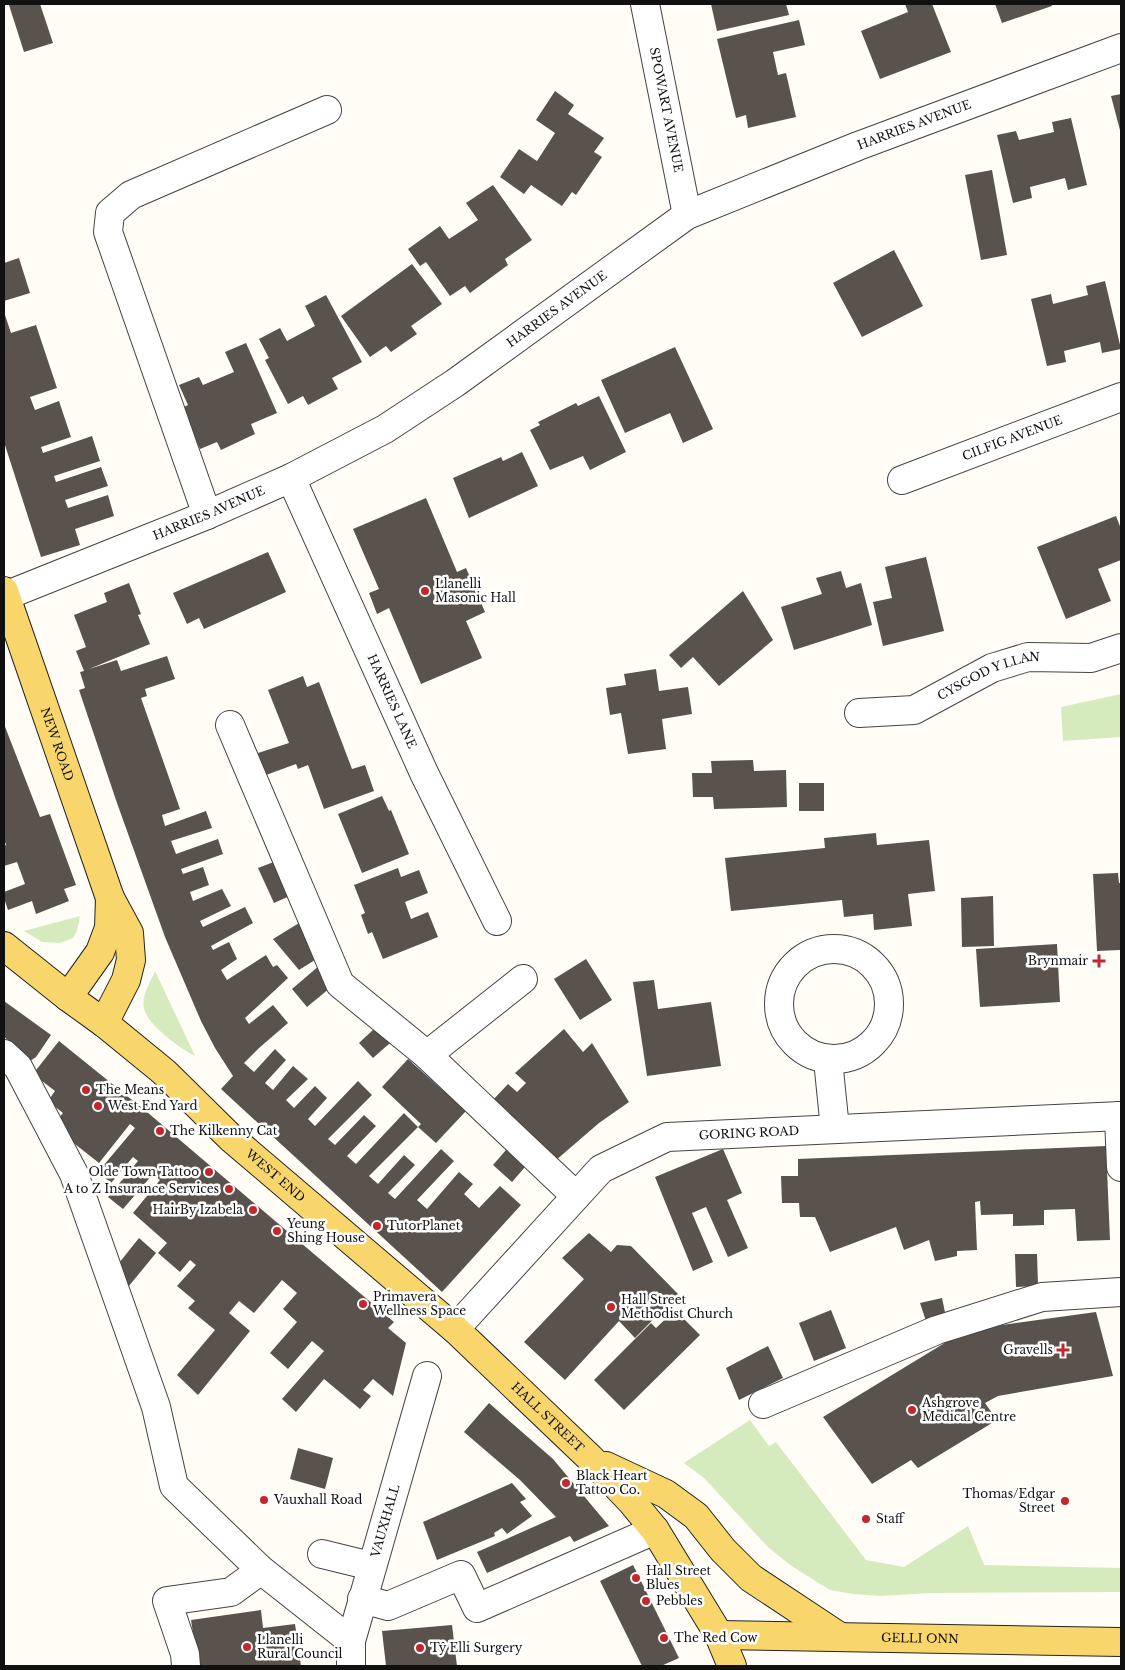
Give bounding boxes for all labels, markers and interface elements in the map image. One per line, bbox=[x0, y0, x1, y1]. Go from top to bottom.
street label: SPOWART AVENUE bbox=[647, 46, 686, 174]
street label: HARRIES AVENUE bbox=[855, 96, 973, 153]
street label: HARRIES AVENUE bbox=[504, 267, 610, 350]
street label: CILFIG AVENUE bbox=[960, 412, 1065, 463]
street label: HARRIES AVENUE bbox=[150, 482, 267, 543]
place label: Llanelli Masonic Hall bbox=[435, 576, 516, 605]
marker: Llanelli Masonic Hall bbox=[419, 585, 431, 597]
street label: CYSGOD Y LLAN bbox=[934, 649, 1040, 703]
street label: HARRIES LANE bbox=[364, 652, 420, 751]
street label: NEW ROAD bbox=[38, 705, 77, 783]
place label: Brynmair bbox=[1028, 953, 1088, 968]
marker: Brynmair bbox=[1092, 954, 1106, 968]
place label: The Means bbox=[96, 1082, 164, 1097]
marker: The Means bbox=[80, 1084, 92, 1096]
place label: West End Yard bbox=[107, 1098, 198, 1113]
marker: West End Yard bbox=[92, 1100, 104, 1112]
place label: The Kilkenny Cat bbox=[170, 1123, 278, 1138]
street label: GORING ROAD bbox=[698, 1123, 800, 1143]
marker: The Kilkenny Cat bbox=[154, 1125, 166, 1137]
street label: WEST END bbox=[242, 1145, 308, 1205]
place label: Olde Town Tattoo bbox=[89, 1164, 199, 1179]
marker: Olde Town Tattoo bbox=[203, 1166, 215, 1178]
place label: A to Z Insurance Services bbox=[63, 1181, 219, 1196]
marker: A to Z Insurance Services bbox=[223, 1183, 235, 1195]
place label: HairBy Izabela bbox=[153, 1202, 243, 1217]
marker: HairBy Izabela bbox=[247, 1204, 259, 1216]
place label: Yeung Shing House bbox=[286, 1216, 365, 1245]
place label: TutorPlanet bbox=[387, 1218, 461, 1233]
marker: TutorPlanet bbox=[371, 1220, 383, 1232]
marker: Yeung Shing House bbox=[271, 1225, 283, 1237]
place label: Primavera Wellness Space bbox=[372, 1289, 466, 1318]
place label: Hall Street Methodist Church bbox=[621, 1292, 733, 1321]
marker: Primavera Wellness Space bbox=[357, 1298, 369, 1310]
marker: Hall Street Methodist Church bbox=[605, 1301, 617, 1313]
place label: Gravells bbox=[1003, 1342, 1053, 1357]
marker: Gravells bbox=[1057, 1344, 1069, 1356]
street label: HALL STREET bbox=[508, 1379, 587, 1455]
place label: Ashgrove Medical Centre bbox=[921, 1395, 1016, 1424]
marker: Ashgrove Medical Centre bbox=[906, 1404, 918, 1416]
place label: Black Heart Tattoo Co. bbox=[576, 1468, 648, 1497]
marker: Black Heart Tattoo Co. bbox=[560, 1477, 572, 1489]
street label: VAUXHALL bbox=[367, 1482, 403, 1560]
place label: Thomas/Edgar Street bbox=[962, 1486, 1055, 1515]
place label: Vauxhall Road bbox=[273, 1492, 362, 1507]
marker: Vauxhall Road bbox=[258, 1494, 270, 1506]
marker: Thomas/Edgar Street bbox=[1059, 1495, 1071, 1507]
place label: Staff bbox=[876, 1511, 905, 1526]
marker: Staff bbox=[860, 1513, 872, 1525]
place label: Hall Street Blues bbox=[646, 1563, 712, 1592]
marker: Hall Street Blues bbox=[630, 1572, 642, 1584]
place label: Pebbles bbox=[656, 1593, 703, 1608]
marker: Pebbles bbox=[640, 1595, 652, 1607]
place label: The Red Cow bbox=[674, 1630, 758, 1645]
street label: GELLI ONN bbox=[881, 1630, 959, 1646]
place label: Llanelli Rural Council bbox=[257, 1632, 343, 1661]
marker: The Red Cow bbox=[658, 1632, 670, 1644]
place label: Tŷ Elli Surgery bbox=[430, 1640, 523, 1655]
marker: Llanelli Rural Council bbox=[241, 1641, 253, 1653]
marker: Tŷ Elli Surgery bbox=[414, 1642, 426, 1654]

